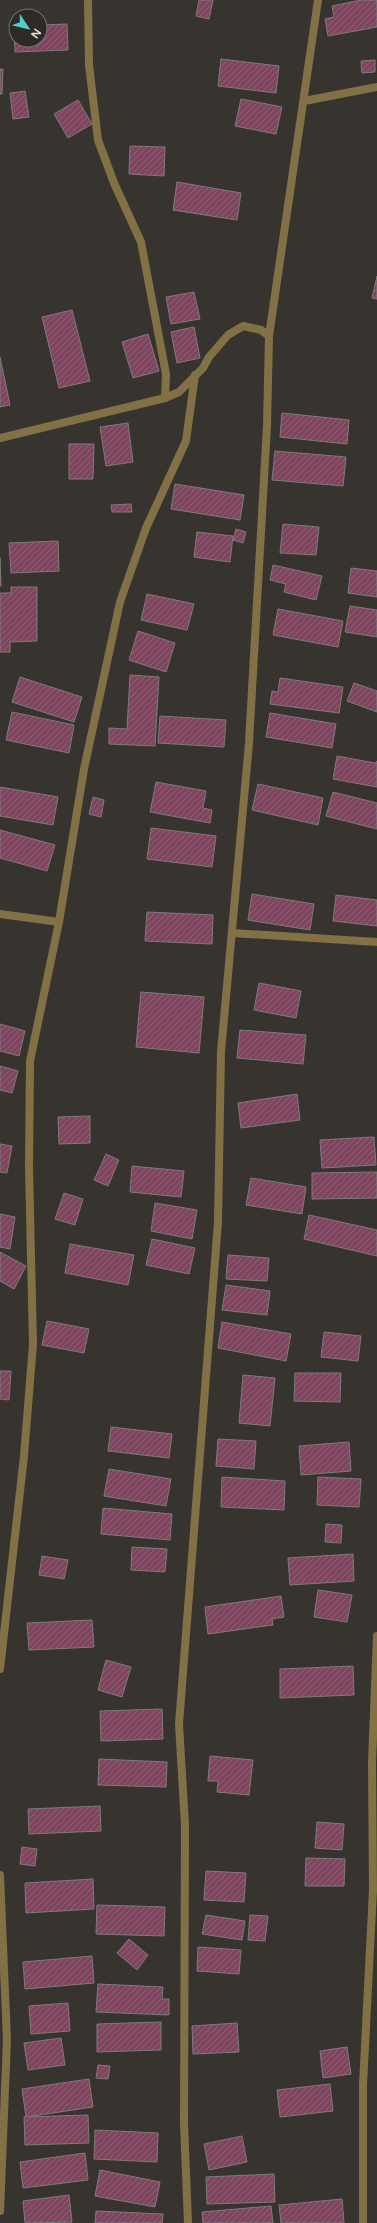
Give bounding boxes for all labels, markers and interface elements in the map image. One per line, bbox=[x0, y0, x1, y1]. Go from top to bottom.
north arrow bbox=[8, 8, 48, 48]
text: N bbox=[28, 26, 44, 41]

